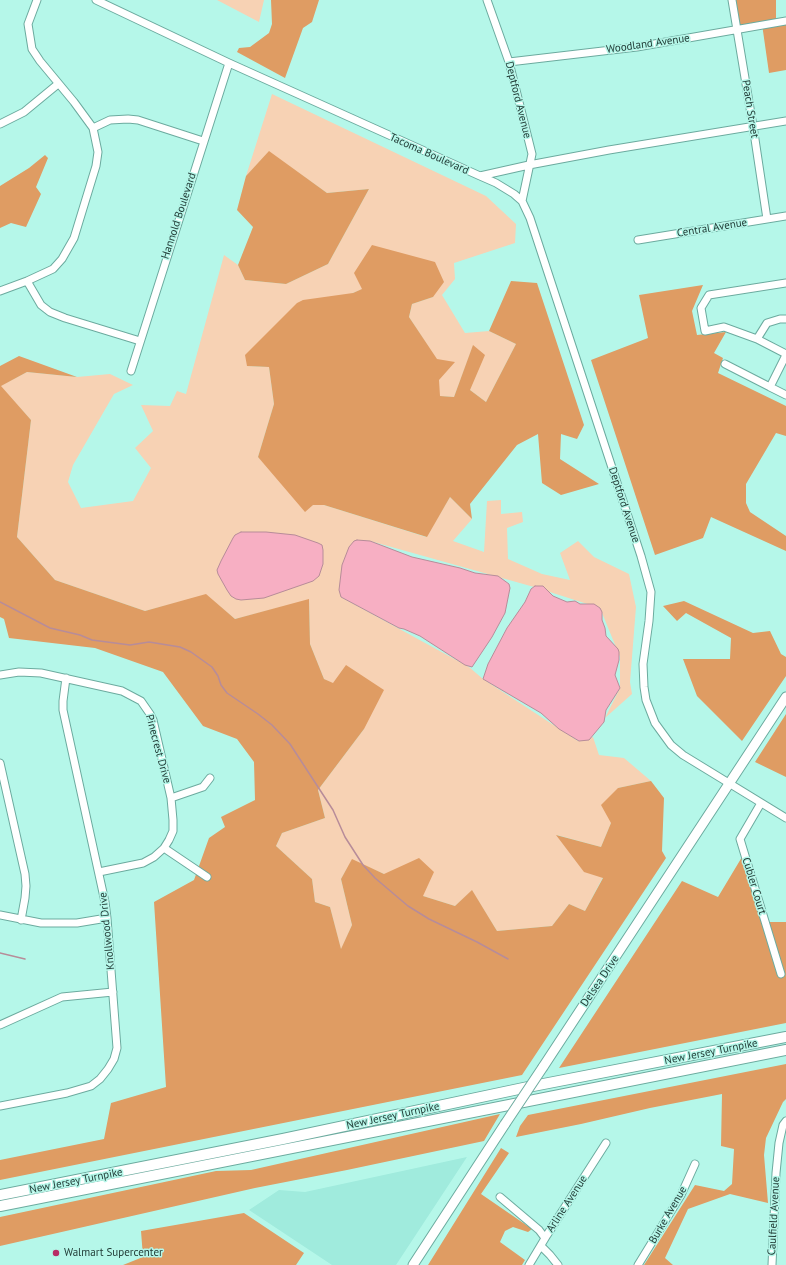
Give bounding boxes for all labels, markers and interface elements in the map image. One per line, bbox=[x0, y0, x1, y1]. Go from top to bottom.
street label: Woodland Avenue bbox=[605, 32, 691, 56]
street label: Deptford Avenue bbox=[502, 60, 534, 140]
street label: Peach Street bbox=[739, 79, 761, 139]
street label: Tacoma Boulevard bbox=[387, 131, 471, 177]
street label: Hannold Boulevard bbox=[159, 171, 199, 261]
street label: Central Avenue bbox=[676, 216, 748, 240]
street label: Deptford Avenue bbox=[606, 466, 642, 544]
street label: Pinecrest Drive bbox=[142, 713, 174, 785]
street label: Cubler Court bbox=[739, 856, 769, 916]
street label: Knollwood Drive bbox=[96, 892, 118, 970]
street label: Delsea Drive bbox=[578, 953, 622, 1009]
street label: New Jersey Turnpike bbox=[663, 1036, 759, 1068]
street label: New Jersey Turnpike bbox=[345, 1100, 441, 1132]
street label: New Jersey Turnpike bbox=[28, 1165, 124, 1197]
street label: Arline Avenue bbox=[544, 1173, 590, 1235]
street label: Caulfield Avenue bbox=[765, 1176, 783, 1256]
street label: Burke Avenue bbox=[646, 1184, 690, 1246]
place label: Walmart Supercenter bbox=[64, 1246, 163, 1260]
marker: Walmart Supercenter bbox=[51, 1248, 61, 1258]

